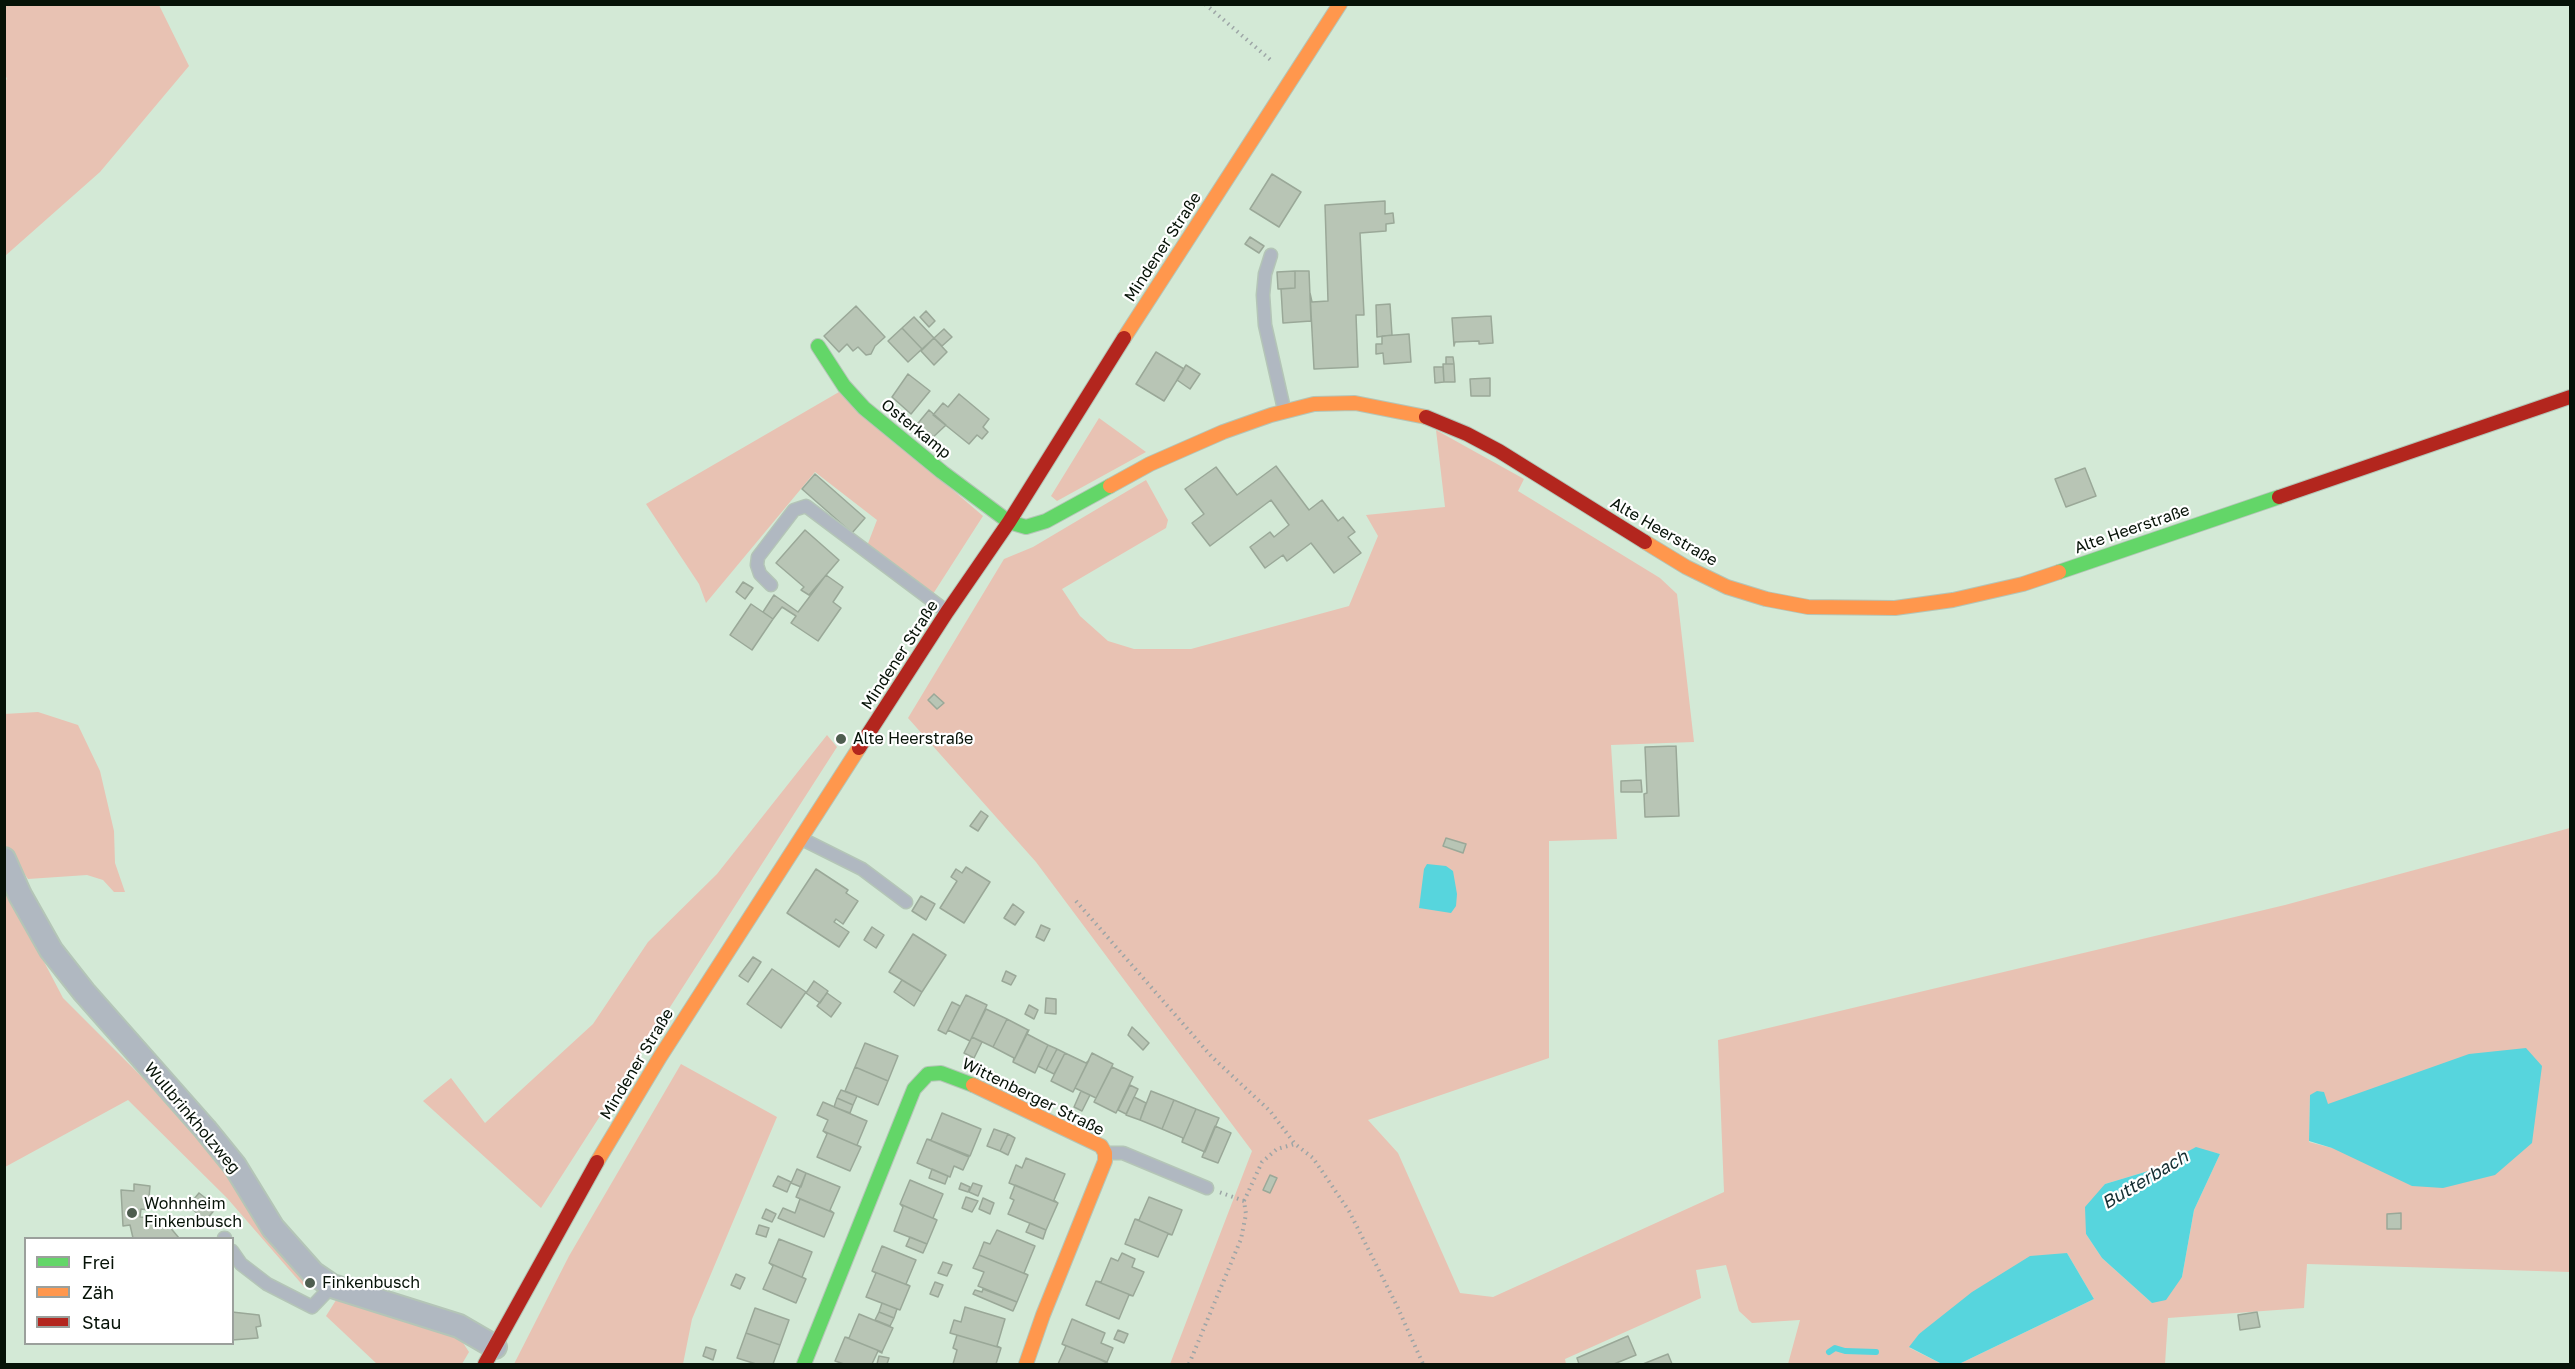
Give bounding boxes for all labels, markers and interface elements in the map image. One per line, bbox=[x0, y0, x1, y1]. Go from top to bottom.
street label: Mindener Straße bbox=[1121, 189, 1205, 305]
street label: Osterkamp bbox=[877, 395, 955, 463]
street label: Alte Heerstraße bbox=[1607, 494, 1721, 570]
street label: Alte Heerstraße bbox=[2072, 500, 2192, 558]
street label: Mindener Straße bbox=[858, 597, 942, 713]
place label: Alte Heerstraße bbox=[853, 729, 973, 749]
marker: Alte Heerstraße bbox=[834, 732, 848, 746]
street label: Mindener Straße bbox=[596, 1005, 678, 1123]
street label: Wittenberger Straße bbox=[959, 1054, 1107, 1140]
street label: Wullbrinkholzweg bbox=[140, 1059, 244, 1177]
water label: Butterbach bbox=[2098, 1146, 2192, 1214]
place label: Wohnheim Finkenbusch bbox=[144, 1194, 242, 1232]
marker: Wohnheim Finkenbusch bbox=[125, 1206, 139, 1220]
legend bbox=[24, 1237, 234, 1345]
text: Frei bbox=[82, 1251, 115, 1273]
place label: Finkenbusch bbox=[322, 1273, 420, 1293]
marker: Finkenbusch bbox=[303, 1276, 317, 1290]
text: Zäh bbox=[82, 1281, 114, 1303]
text: Stau bbox=[82, 1311, 121, 1333]

